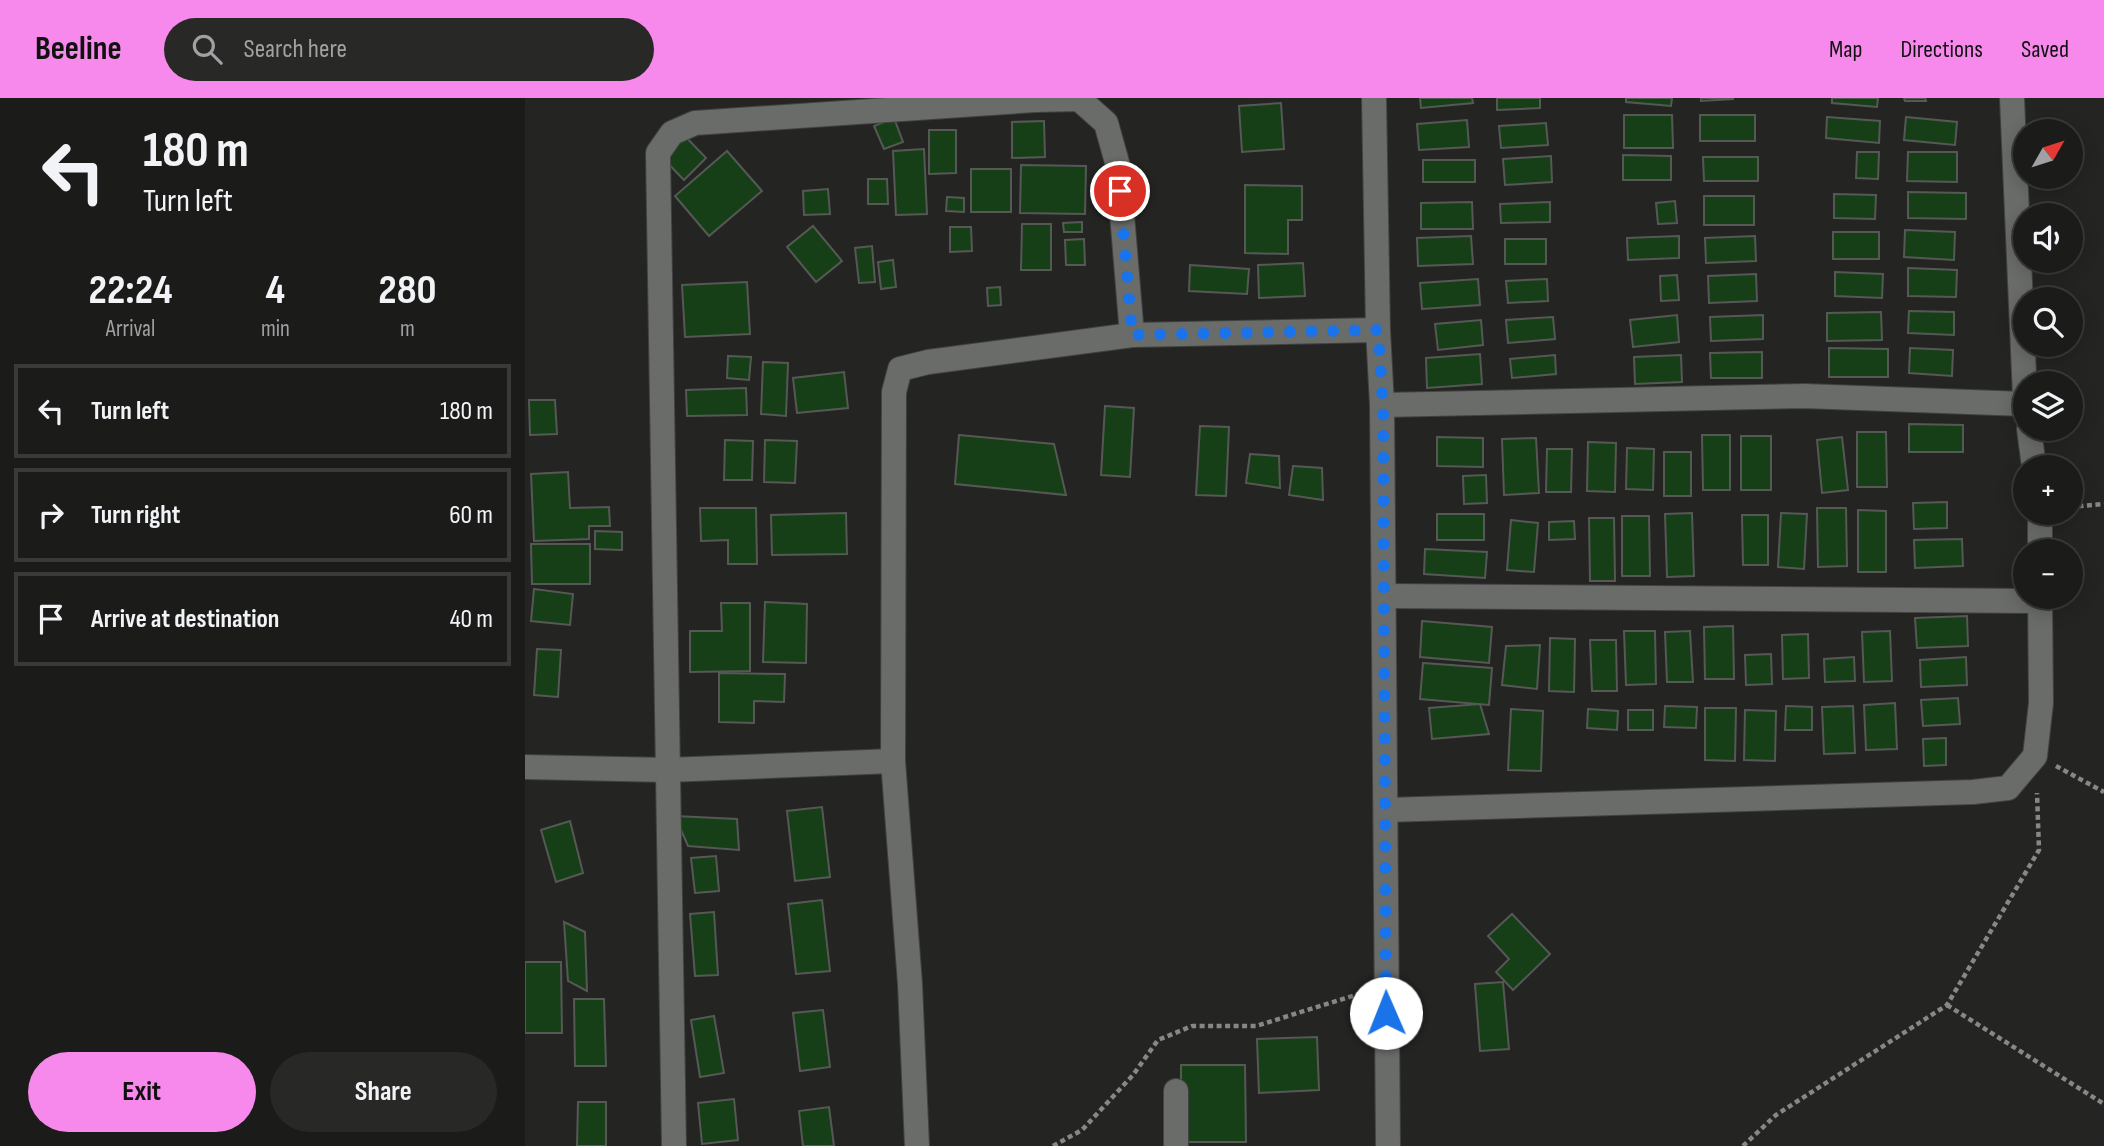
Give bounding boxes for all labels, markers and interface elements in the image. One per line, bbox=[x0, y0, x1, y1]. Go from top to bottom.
search box bbox=[164, 18, 654, 81]
text: Beeline bbox=[35, 29, 122, 69]
icon: search bbox=[188, 30, 226, 68]
text: Search here bbox=[244, 34, 347, 65]
text: Map bbox=[1829, 35, 1862, 64]
text: Directions bbox=[1900, 35, 1983, 64]
text: Saved bbox=[2021, 35, 2069, 64]
north arrow bbox=[2013, 119, 2083, 189]
map controls bbox=[2013, 119, 2083, 609]
text: 180 m bbox=[143, 122, 249, 181]
icon: left bbox=[28, 126, 119, 217]
pin bbox=[1090, 161, 1150, 221]
icon: arrive bbox=[1101, 172, 1139, 210]
text: Turn left bbox=[143, 182, 233, 221]
button: sound bbox=[2013, 203, 2083, 273]
text: 22:24 bbox=[88, 265, 172, 316]
text: 4 bbox=[266, 265, 285, 316]
text: 280 bbox=[378, 265, 436, 316]
button: search bbox=[2013, 287, 2083, 357]
text: Arrival bbox=[106, 315, 155, 343]
text: min bbox=[261, 315, 290, 343]
text: m bbox=[400, 315, 415, 343]
button: layers bbox=[2013, 371, 2083, 441]
icon: left bbox=[32, 392, 70, 430]
text: Turn left bbox=[91, 396, 169, 427]
text: 180 m bbox=[440, 396, 493, 427]
button: + bbox=[2013, 455, 2083, 525]
icon: right bbox=[32, 496, 70, 534]
text: Turn right bbox=[91, 500, 180, 531]
text: 60 m bbox=[449, 500, 493, 531]
button: − bbox=[2013, 539, 2083, 609]
icon: arrive bbox=[32, 600, 70, 638]
text: Arrive at destination bbox=[91, 604, 279, 635]
text: 40 m bbox=[450, 604, 493, 635]
position arrow bbox=[1349, 976, 1423, 1050]
button: Exit bbox=[28, 1052, 256, 1132]
button: Share bbox=[270, 1052, 497, 1132]

